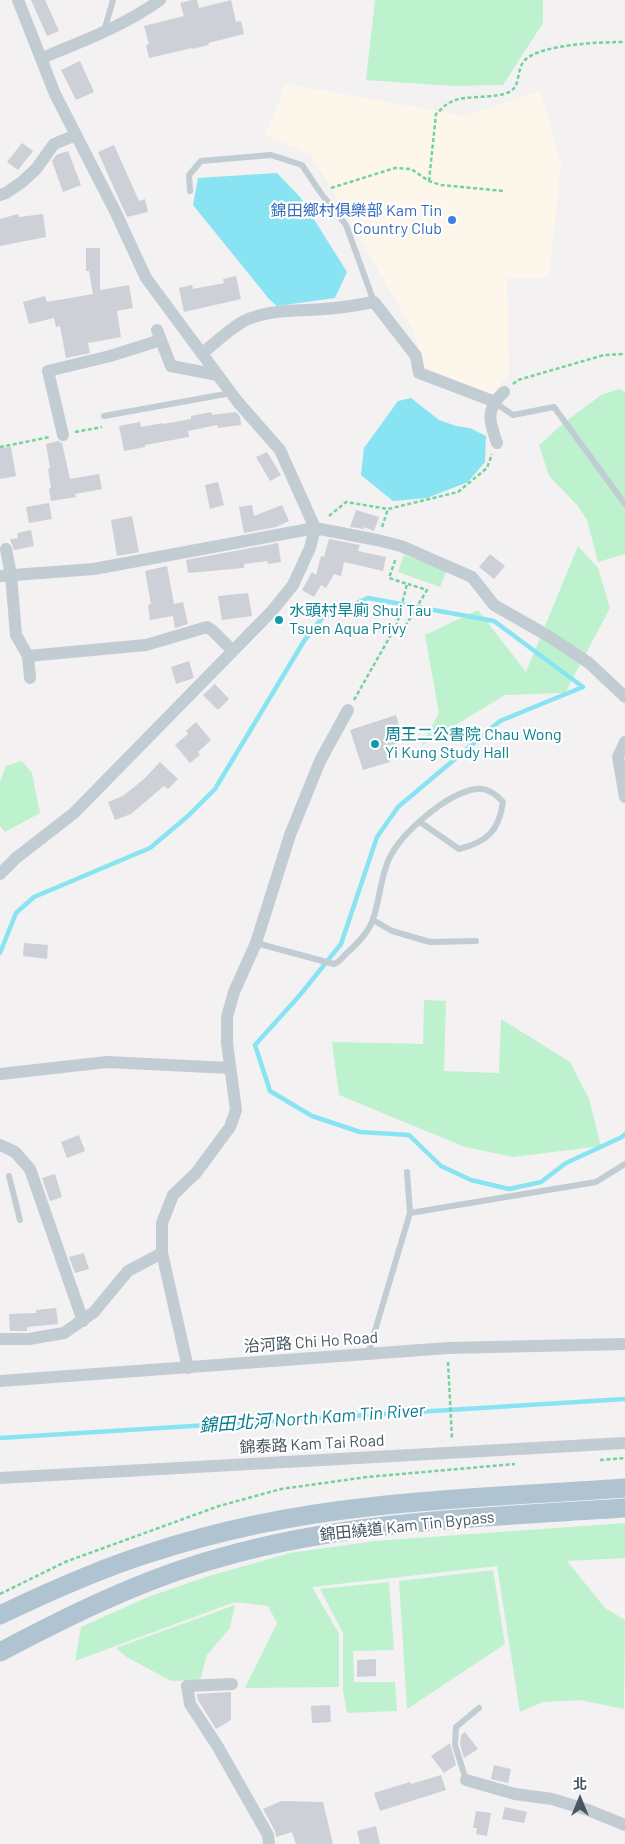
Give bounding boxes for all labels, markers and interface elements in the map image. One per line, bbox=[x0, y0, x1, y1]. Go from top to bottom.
place label: 錦田鄉村俱樂部 Kam Tin Country Club bbox=[271, 201, 442, 239]
marker: 錦田鄉村俱樂部 Kam Tin Country Club bbox=[446, 214, 458, 226]
place label: 水頭村旱廁 Shui Tau Tsuen Aqua Privy bbox=[289, 601, 432, 639]
marker: 水頭村旱廁 Shui Tau Tsuen Aqua Privy bbox=[273, 614, 285, 626]
place label: 周王二公書院 Chau Wong Yi Kung Study Hall bbox=[385, 725, 562, 763]
marker: 周王二公書院 Chau Wong Yi Kung Study Hall bbox=[369, 738, 381, 750]
street label: 治河路 Chi Ho Road bbox=[243, 1328, 379, 1356]
water label: 錦田北河 North Kam Tin River bbox=[198, 1399, 426, 1437]
street label: 錦泰路 Kam Tai Road bbox=[239, 1431, 385, 1457]
street label: 錦田繞道 Kam Tin Bypass bbox=[319, 1507, 495, 1545]
north arrow bbox=[555, 1774, 605, 1824]
text: 北 bbox=[573, 1775, 587, 1792]

